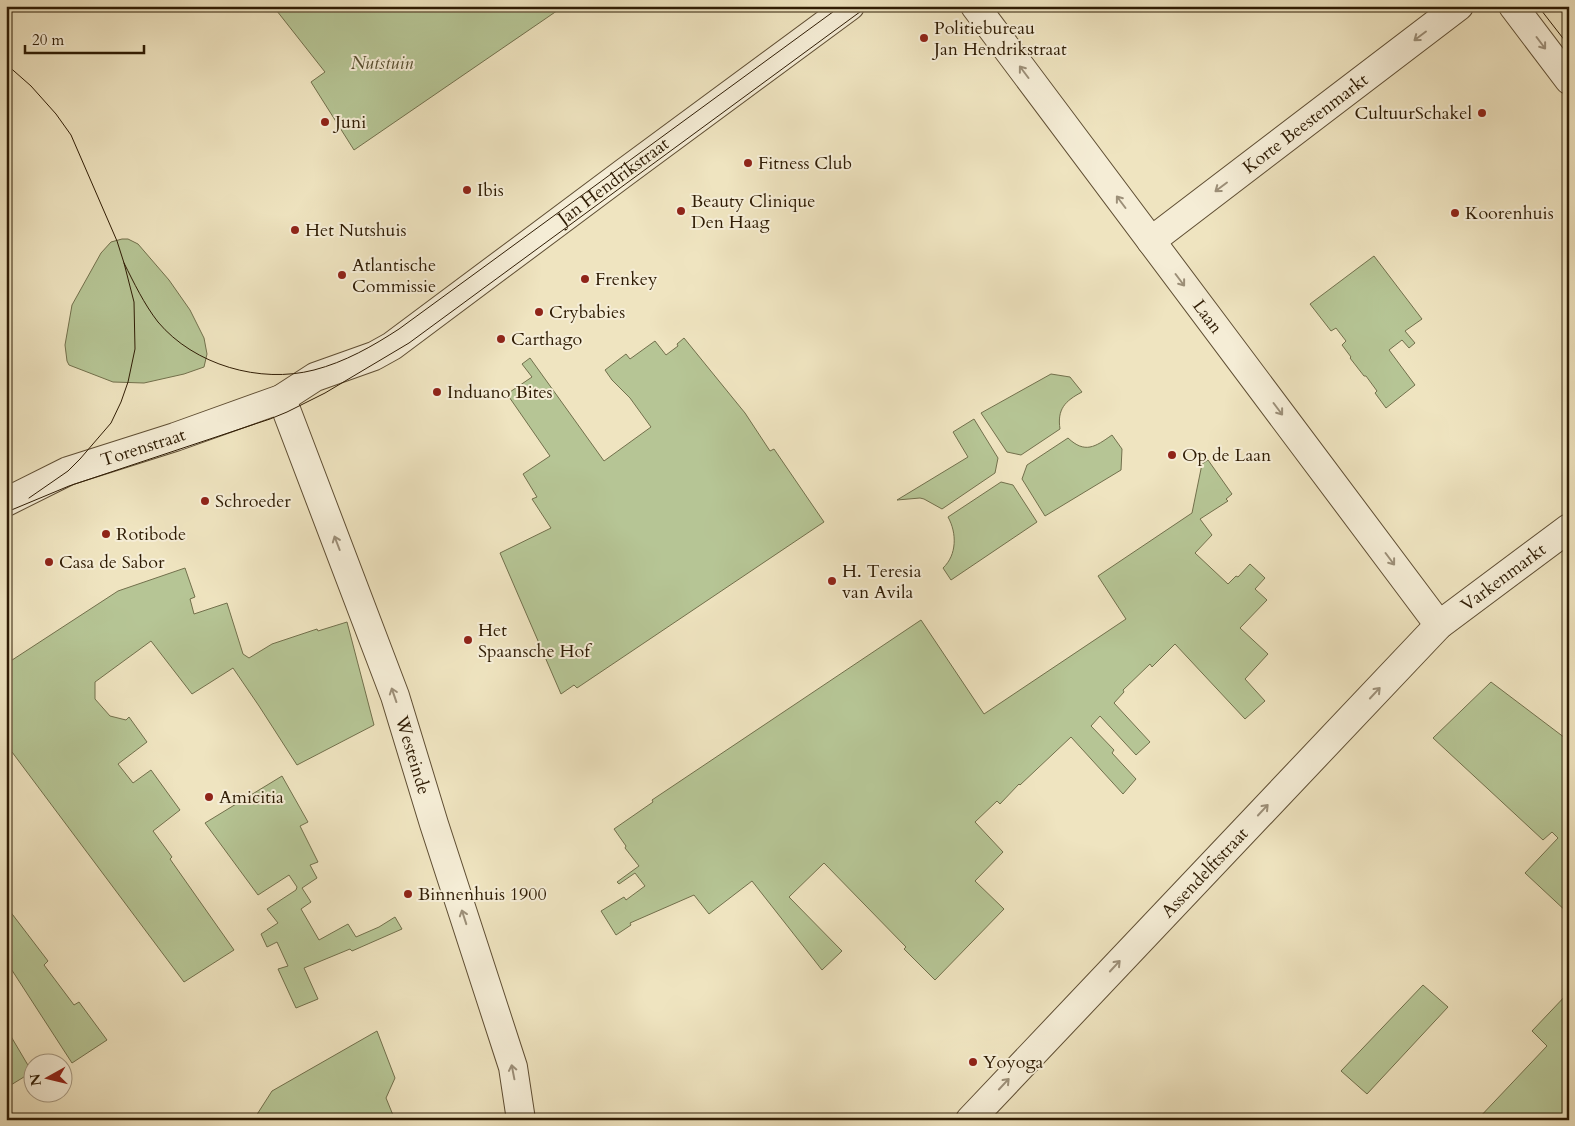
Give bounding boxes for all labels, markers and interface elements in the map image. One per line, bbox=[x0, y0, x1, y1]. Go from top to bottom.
place label: Politiebureau Jan Hendrikstraat bbox=[931, 16, 1067, 62]
scale bar bbox=[25, 22, 144, 54]
text: 20 m bbox=[32, 30, 64, 50]
one-way arrow bbox=[1414, 30, 1427, 41]
marker: Politiebureau Jan Hendrikstraat bbox=[918, 32, 930, 44]
one-way arrow bbox=[1535, 36, 1546, 49]
park label: Nutstuin bbox=[351, 51, 413, 76]
one-way arrow bbox=[1019, 65, 1029, 79]
street label: Korte Beestenmarkt bbox=[1237, 67, 1374, 180]
place label: CultuurSchakel bbox=[1354, 101, 1472, 126]
marker: CultuurSchakel bbox=[1476, 107, 1488, 119]
place label: Juni bbox=[332, 110, 366, 135]
marker: Juni bbox=[319, 116, 331, 128]
street label: Jan Hendrikstraat bbox=[550, 131, 675, 233]
place label: Fitness Club bbox=[758, 151, 852, 176]
marker: Fitness Club bbox=[742, 157, 754, 169]
place label: Ibis bbox=[477, 178, 504, 203]
one-way arrow bbox=[1214, 182, 1228, 192]
marker: Ibis bbox=[461, 184, 473, 196]
place label: Beauty Clinique Den Haag bbox=[691, 189, 815, 235]
one-way arrow bbox=[1116, 196, 1127, 209]
place label: Koorenhuis bbox=[1465, 201, 1554, 226]
marker: Beauty Clinique Den Haag bbox=[675, 205, 687, 217]
marker: Koorenhuis bbox=[1449, 207, 1461, 219]
place label: Het Nutshuis bbox=[305, 218, 407, 243]
marker: Het Nutshuis bbox=[289, 224, 301, 236]
place label: Atlantische Commissie bbox=[352, 253, 436, 299]
place label: Frenkey bbox=[595, 267, 658, 292]
marker: Atlantische Commissie bbox=[336, 269, 348, 281]
marker: Frenkey bbox=[579, 273, 591, 285]
one-way arrow bbox=[1175, 273, 1186, 286]
street label: Laan bbox=[1186, 295, 1229, 340]
place label: Crybabies bbox=[549, 300, 625, 325]
marker: Crybabies bbox=[533, 306, 545, 318]
place label: Carthago bbox=[511, 327, 583, 352]
marker: Carthago bbox=[495, 333, 507, 345]
place label: Induano Bites bbox=[447, 380, 553, 405]
marker: Induano Bites bbox=[431, 386, 443, 398]
one-way arrow bbox=[1273, 402, 1283, 416]
street label: Torenstraat bbox=[98, 422, 189, 473]
place label: Op de Laan bbox=[1182, 443, 1272, 468]
marker: Op de Laan bbox=[1166, 449, 1178, 461]
place label: Schroeder bbox=[215, 489, 291, 514]
marker: Schroeder bbox=[199, 495, 211, 507]
place label: Rotibode bbox=[116, 522, 186, 547]
marker: Rotibode bbox=[100, 528, 112, 540]
one-way arrow bbox=[332, 536, 341, 551]
street label: Varkenmarkt bbox=[1456, 537, 1552, 618]
place label: Casa de Sabor bbox=[59, 550, 165, 575]
one-way arrow bbox=[1384, 552, 1395, 565]
marker: Casa de Sabor bbox=[43, 556, 55, 568]
place label: H. Teresia van Avila bbox=[842, 559, 922, 605]
marker: H. Teresia van Avila bbox=[826, 575, 838, 587]
place label: Het Spaansche Hof bbox=[478, 618, 593, 664]
marker: Het Spaansche Hof bbox=[462, 634, 474, 646]
one-way arrow bbox=[1369, 686, 1381, 699]
one-way arrow bbox=[389, 687, 399, 703]
street label: Westeinde bbox=[388, 712, 436, 798]
place label: Amicitia bbox=[219, 785, 284, 810]
marker: Amicitia bbox=[203, 791, 215, 803]
one-way arrow bbox=[1257, 804, 1269, 817]
street label: Assendelftstraat bbox=[1156, 822, 1254, 924]
place label: Binnenhuis 1900 bbox=[418, 882, 547, 907]
marker: Binnenhuis 1900 bbox=[402, 888, 414, 900]
one-way arrow bbox=[459, 909, 469, 925]
one-way arrow bbox=[1109, 960, 1121, 973]
place label: Yoyoga bbox=[983, 1050, 1043, 1075]
north arrow bbox=[22, 1054, 72, 1104]
marker: Yoyoga bbox=[967, 1056, 979, 1068]
one-way arrow bbox=[508, 1064, 518, 1080]
text: N bbox=[25, 1072, 46, 1087]
one-way arrow bbox=[998, 1078, 1010, 1091]

